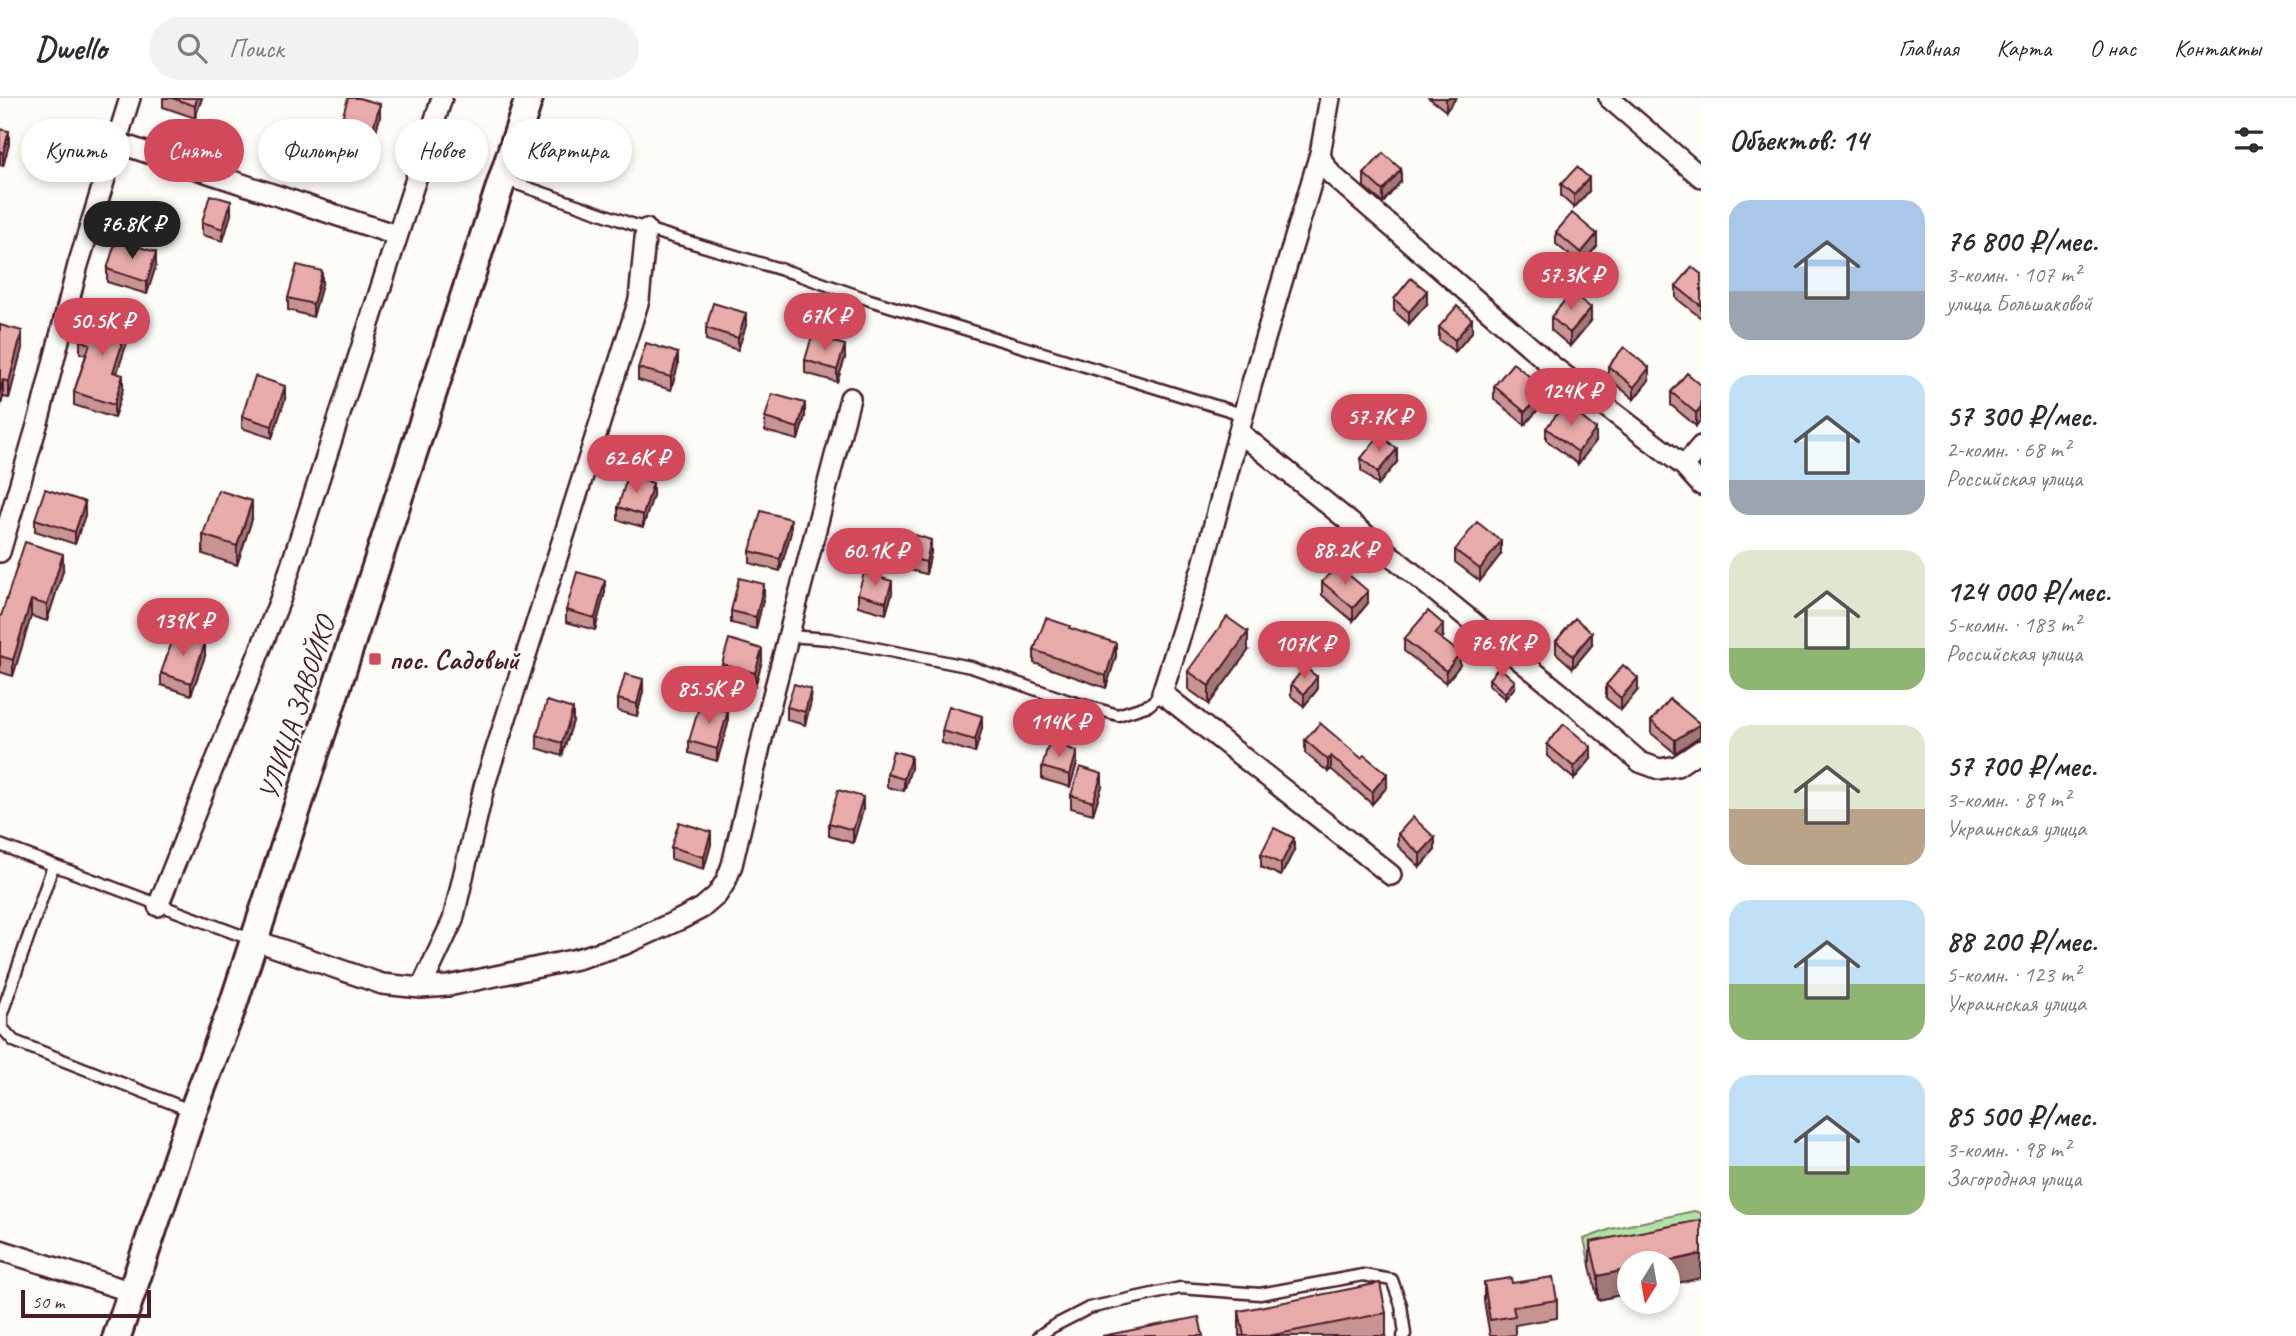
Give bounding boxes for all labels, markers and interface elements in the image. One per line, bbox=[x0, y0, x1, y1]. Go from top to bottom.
search box bbox=[149, 17, 639, 80]
text: Dwello bbox=[35, 27, 107, 69]
icon: search bbox=[173, 29, 211, 67]
text: Поиск bbox=[229, 32, 284, 65]
text: Главная bbox=[1898, 33, 1959, 63]
text: Карта bbox=[1997, 33, 2051, 63]
text: О нас bbox=[2089, 33, 2136, 63]
text: Контакты bbox=[2174, 33, 2261, 63]
chip: Купить bbox=[21, 119, 130, 182]
chip: Снять bbox=[144, 119, 244, 182]
chip: Фильтры bbox=[258, 119, 381, 182]
chip: Новое bbox=[395, 119, 488, 182]
chip: Квартира bbox=[502, 119, 632, 182]
text: Объектов: 14 bbox=[1729, 121, 1868, 159]
icon: filters bbox=[2230, 121, 2268, 159]
pin: 76.8K ₽ bbox=[67, 202, 197, 261]
text: 76.8K ₽ bbox=[99, 209, 165, 238]
text: 76 800 ₽/мес. bbox=[1946, 222, 2098, 260]
icon: home bbox=[1785, 228, 1869, 312]
pin: 57.3K ₽ bbox=[1506, 252, 1636, 312]
text: 57.3K ₽ bbox=[1539, 260, 1603, 289]
text: 3-комн. · 107 m² bbox=[1946, 260, 2080, 289]
text: улица Большаковой bbox=[1946, 289, 2092, 318]
pin: 67K ₽ bbox=[776, 294, 874, 353]
pin: 50.5K ₽ bbox=[37, 299, 167, 358]
text: 67K ₽ bbox=[800, 301, 850, 330]
text: 50.5K ₽ bbox=[70, 306, 134, 335]
pin: 124K ₽ bbox=[1514, 368, 1628, 428]
text: 124K ₽ bbox=[1541, 376, 1601, 405]
pin: 57.7K ₽ bbox=[1314, 394, 1444, 454]
text: 57 300 ₽/мес. bbox=[1946, 397, 2096, 435]
text: 57.7K ₽ bbox=[1347, 402, 1411, 431]
icon: home bbox=[1785, 403, 1869, 487]
text: 2-комн. · 68 m² bbox=[1946, 435, 2070, 464]
pin: 62.6K ₽ bbox=[571, 436, 701, 495]
text: 62.6K ₽ bbox=[603, 443, 669, 472]
text: Российская улица bbox=[1946, 464, 2082, 493]
pin: 60.1K ₽ bbox=[810, 528, 940, 588]
pin: 88.2K ₽ bbox=[1280, 528, 1410, 587]
text: 88.2K ₽ bbox=[1313, 535, 1377, 564]
text: 60.1K ₽ bbox=[842, 536, 908, 565]
text: 124 000 ₽/мес. bbox=[1946, 572, 2111, 610]
icon: home bbox=[1785, 578, 1869, 662]
pin: 139K ₽ bbox=[126, 598, 240, 658]
text: 139K ₽ bbox=[153, 606, 213, 635]
street label: УЛИЦА ЗАВОЙКО bbox=[250, 609, 343, 804]
text: 5-комн. · 183 m² bbox=[1946, 610, 2080, 639]
pin: 76.9K ₽ bbox=[1437, 620, 1567, 680]
pin: 107K ₽ bbox=[1247, 622, 1361, 681]
text: 76.9K ₽ bbox=[1470, 628, 1534, 657]
text: 107K ₽ bbox=[1274, 629, 1334, 658]
text: Российская улица bbox=[1946, 639, 2082, 668]
place label: пос. Садовый bbox=[389, 642, 521, 677]
marker: пос. Садовый bbox=[367, 651, 383, 667]
pin: 85.5K ₽ bbox=[644, 666, 774, 726]
text: 85.5K ₽ bbox=[677, 674, 741, 703]
pin: 114K ₽ bbox=[1002, 700, 1116, 759]
text: 114K ₽ bbox=[1029, 707, 1089, 736]
text: 57 700 ₽/мес. bbox=[1946, 747, 2096, 785]
icon: home bbox=[1785, 753, 1869, 837]
text: 3-комн. · 89 m² bbox=[1946, 785, 2070, 814]
text: Украинская улица bbox=[1946, 814, 2086, 843]
text: 88 200 ₽/мес. bbox=[1946, 922, 2097, 960]
icon: home bbox=[1785, 928, 1869, 1012]
text: 5-комн. · 123 m² bbox=[1946, 960, 2080, 989]
text: Украинская улица bbox=[1946, 989, 2086, 1018]
text: 85 500 ₽/мес. bbox=[1946, 1097, 2096, 1135]
icon: home bbox=[1785, 1103, 1869, 1187]
text: 3-комн. · 98 m² bbox=[1946, 1135, 2070, 1164]
text: Загородная улица bbox=[1946, 1164, 2081, 1193]
north arrow bbox=[1617, 1251, 1680, 1314]
map controls bbox=[1617, 1251, 1680, 1314]
scale bar bbox=[21, 1287, 150, 1319]
text: 50 m bbox=[32, 1290, 64, 1314]

